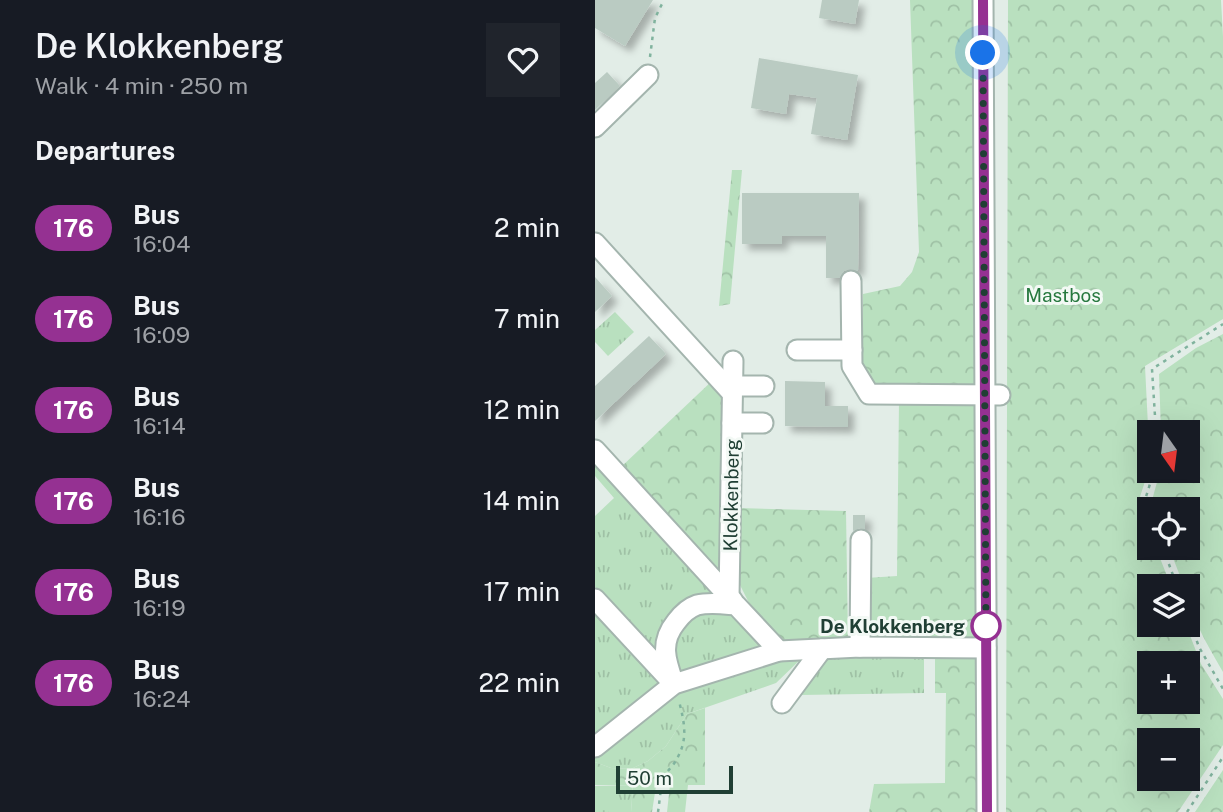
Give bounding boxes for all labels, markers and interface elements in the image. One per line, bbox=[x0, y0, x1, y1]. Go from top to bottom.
button: heart bbox=[486, 23, 560, 97]
text: De Klokkenberg bbox=[35, 27, 284, 65]
your location bbox=[965, 35, 1000, 70]
text: Walk · 4 min · 250 m bbox=[35, 72, 248, 99]
text: Departures bbox=[35, 135, 175, 166]
text: Bus bbox=[133, 199, 180, 230]
text: 2 min bbox=[494, 212, 560, 243]
text: 176 bbox=[53, 214, 94, 242]
text: 16:04 bbox=[133, 230, 190, 257]
park label: Mastbos bbox=[1025, 284, 1101, 306]
text: Bus bbox=[133, 290, 180, 321]
text: 7 min bbox=[494, 303, 560, 334]
text: 176 bbox=[53, 305, 94, 333]
text: 16:09 bbox=[133, 321, 190, 348]
text: Bus bbox=[133, 381, 180, 412]
text: 12 min bbox=[484, 394, 560, 425]
text: 176 bbox=[53, 396, 94, 424]
text: 16:14 bbox=[133, 412, 186, 439]
north arrow bbox=[1137, 420, 1201, 483]
map controls bbox=[1137, 420, 1200, 791]
street label: Klokkenberg bbox=[719, 438, 743, 552]
text: Bus bbox=[133, 472, 180, 503]
text: 14 min bbox=[483, 485, 560, 516]
text: 176 bbox=[53, 487, 94, 515]
button: locate bbox=[1137, 497, 1200, 560]
text: 16:16 bbox=[133, 503, 186, 530]
text: Bus bbox=[133, 563, 180, 594]
button: layers bbox=[1137, 574, 1200, 637]
text: 17 min bbox=[483, 576, 560, 607]
text: 176 bbox=[53, 578, 94, 606]
text: 16:19 bbox=[133, 594, 186, 621]
marker: De Klokkenberg bbox=[971, 611, 1001, 641]
place label: De Klokkenberg bbox=[820, 615, 965, 637]
button: + bbox=[1137, 651, 1200, 714]
text: Bus bbox=[133, 654, 180, 685]
text: 22 min bbox=[479, 667, 560, 698]
text: 176 bbox=[53, 669, 94, 697]
text: 16:24 bbox=[133, 685, 191, 712]
button: − bbox=[1137, 728, 1200, 791]
scale bar bbox=[616, 763, 733, 795]
text: 50 m bbox=[627, 767, 672, 789]

